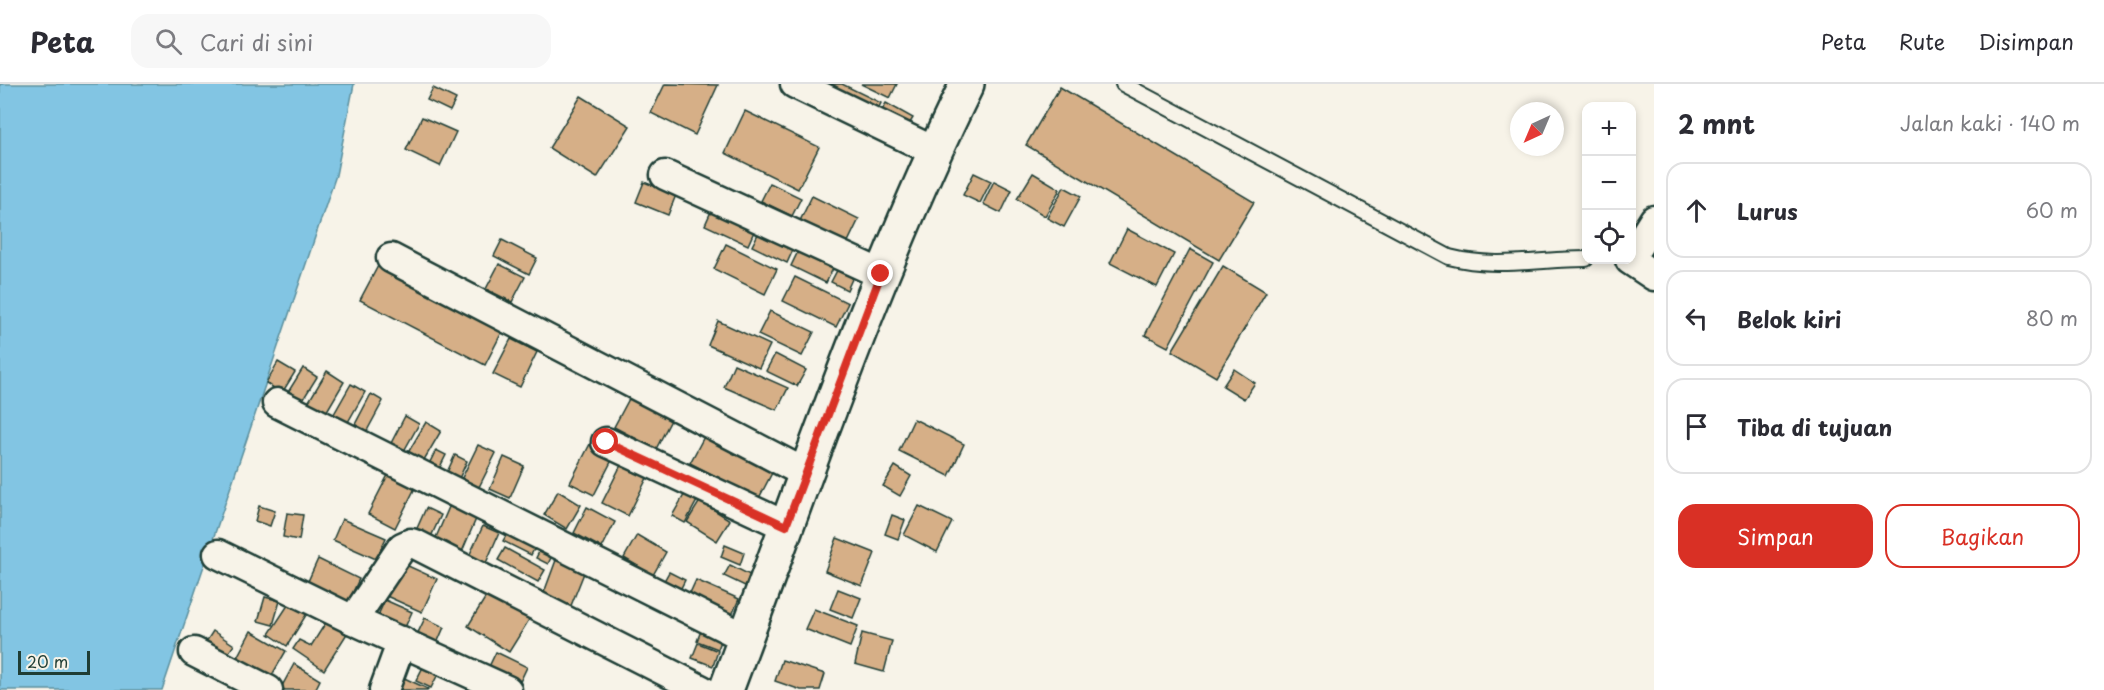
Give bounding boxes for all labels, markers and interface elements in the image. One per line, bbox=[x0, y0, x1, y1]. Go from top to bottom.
search box bbox=[131, 14, 551, 68]
text: Peta bbox=[30, 20, 95, 63]
icon: search bbox=[152, 25, 185, 58]
text: Cari di sini bbox=[200, 25, 313, 58]
text: Peta bbox=[1821, 25, 1866, 57]
text: Rute bbox=[1899, 25, 1945, 57]
text: Disimpan bbox=[1978, 25, 2074, 57]
north arrow bbox=[1510, 102, 1564, 156]
map controls bbox=[1582, 102, 1636, 264]
button: + bbox=[1582, 102, 1636, 156]
text: 2 mnt bbox=[1678, 104, 1755, 143]
text: Jalan kaki · 140 m bbox=[1900, 108, 2080, 138]
button: − bbox=[1582, 156, 1636, 210]
icon: ahead bbox=[1680, 194, 1713, 227]
text: Lurus bbox=[1737, 194, 1798, 227]
text: 60 m bbox=[2026, 195, 2078, 225]
button: locate bbox=[1582, 210, 1636, 264]
route end bbox=[867, 260, 893, 286]
icon: left bbox=[1680, 302, 1713, 335]
text: Belok kiri bbox=[1737, 302, 1841, 335]
text: 80 m bbox=[2026, 303, 2078, 333]
icon: arrive bbox=[1680, 410, 1713, 443]
text: Tiba di tujuan bbox=[1737, 410, 1892, 443]
route start bbox=[592, 428, 618, 454]
button: Simpan bbox=[1678, 504, 1873, 568]
button: Bagikan bbox=[1885, 504, 2080, 568]
scale bar bbox=[18, 648, 90, 676]
text: 20 m bbox=[27, 649, 68, 673]

